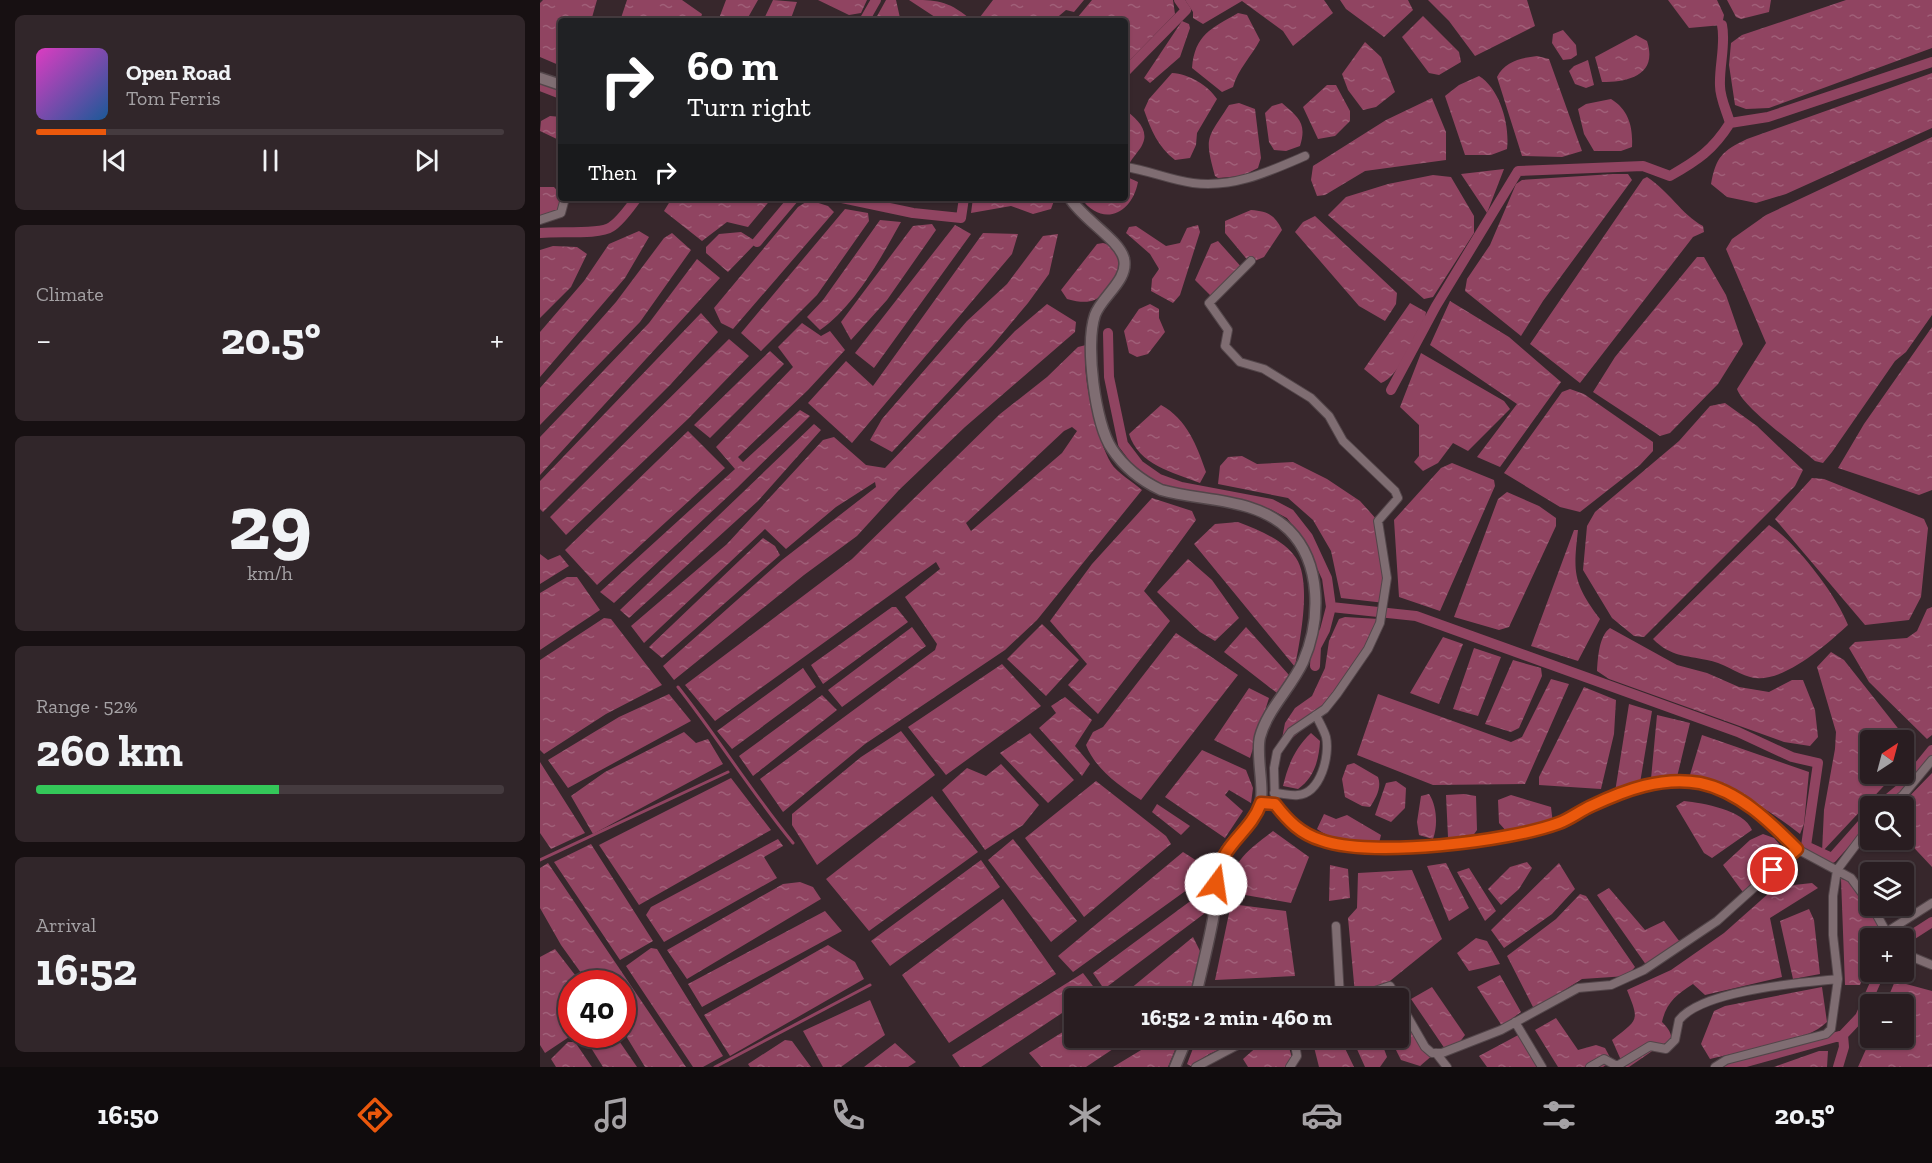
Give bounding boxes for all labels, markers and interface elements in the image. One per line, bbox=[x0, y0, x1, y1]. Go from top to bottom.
text: 60 m bbox=[687, 40, 778, 91]
icon: right bbox=[588, 42, 666, 120]
text: Open Road bbox=[126, 59, 231, 86]
text: Tom Ferris bbox=[126, 86, 221, 110]
text: Turn right bbox=[687, 91, 811, 123]
icon: previous bbox=[98, 144, 131, 177]
icon: pause bbox=[254, 144, 287, 177]
icon: next bbox=[410, 144, 443, 177]
icon: right bbox=[649, 156, 682, 189]
text: Then bbox=[588, 159, 637, 186]
text: Climate bbox=[36, 282, 104, 306]
text: 20.5° bbox=[221, 312, 321, 366]
text: − bbox=[36, 320, 51, 359]
text: + bbox=[490, 320, 504, 359]
text: 29 bbox=[228, 475, 312, 569]
text: km/h bbox=[247, 561, 293, 585]
text: Range · 52% bbox=[36, 694, 138, 718]
text: 260 km bbox=[36, 724, 183, 778]
north arrow bbox=[1860, 730, 1914, 784]
map controls bbox=[1860, 730, 1914, 1048]
button: search bbox=[1860, 796, 1914, 850]
pin bbox=[1747, 844, 1798, 895]
position arrow bbox=[1184, 852, 1248, 916]
icon: arrive bbox=[1756, 853, 1789, 886]
button: layers bbox=[1860, 862, 1914, 916]
text: Arrival bbox=[36, 913, 96, 937]
button: + bbox=[1860, 928, 1914, 982]
text: 16:52 bbox=[36, 943, 137, 997]
speed limit sign: 40 bbox=[558, 970, 636, 1048]
button: − bbox=[1860, 994, 1914, 1048]
text: 16:52 · 2 min · 460 m bbox=[1141, 1004, 1332, 1031]
icon: directions bbox=[354, 1094, 396, 1136]
icon: music bbox=[591, 1094, 633, 1136]
icon: phone bbox=[827, 1094, 869, 1136]
icon: climate bbox=[1064, 1094, 1106, 1136]
icon: car bbox=[1301, 1094, 1343, 1136]
icon: filters bbox=[1538, 1094, 1580, 1136]
text: 16:50 bbox=[97, 1099, 159, 1131]
text: 20.5° bbox=[1774, 1099, 1835, 1131]

